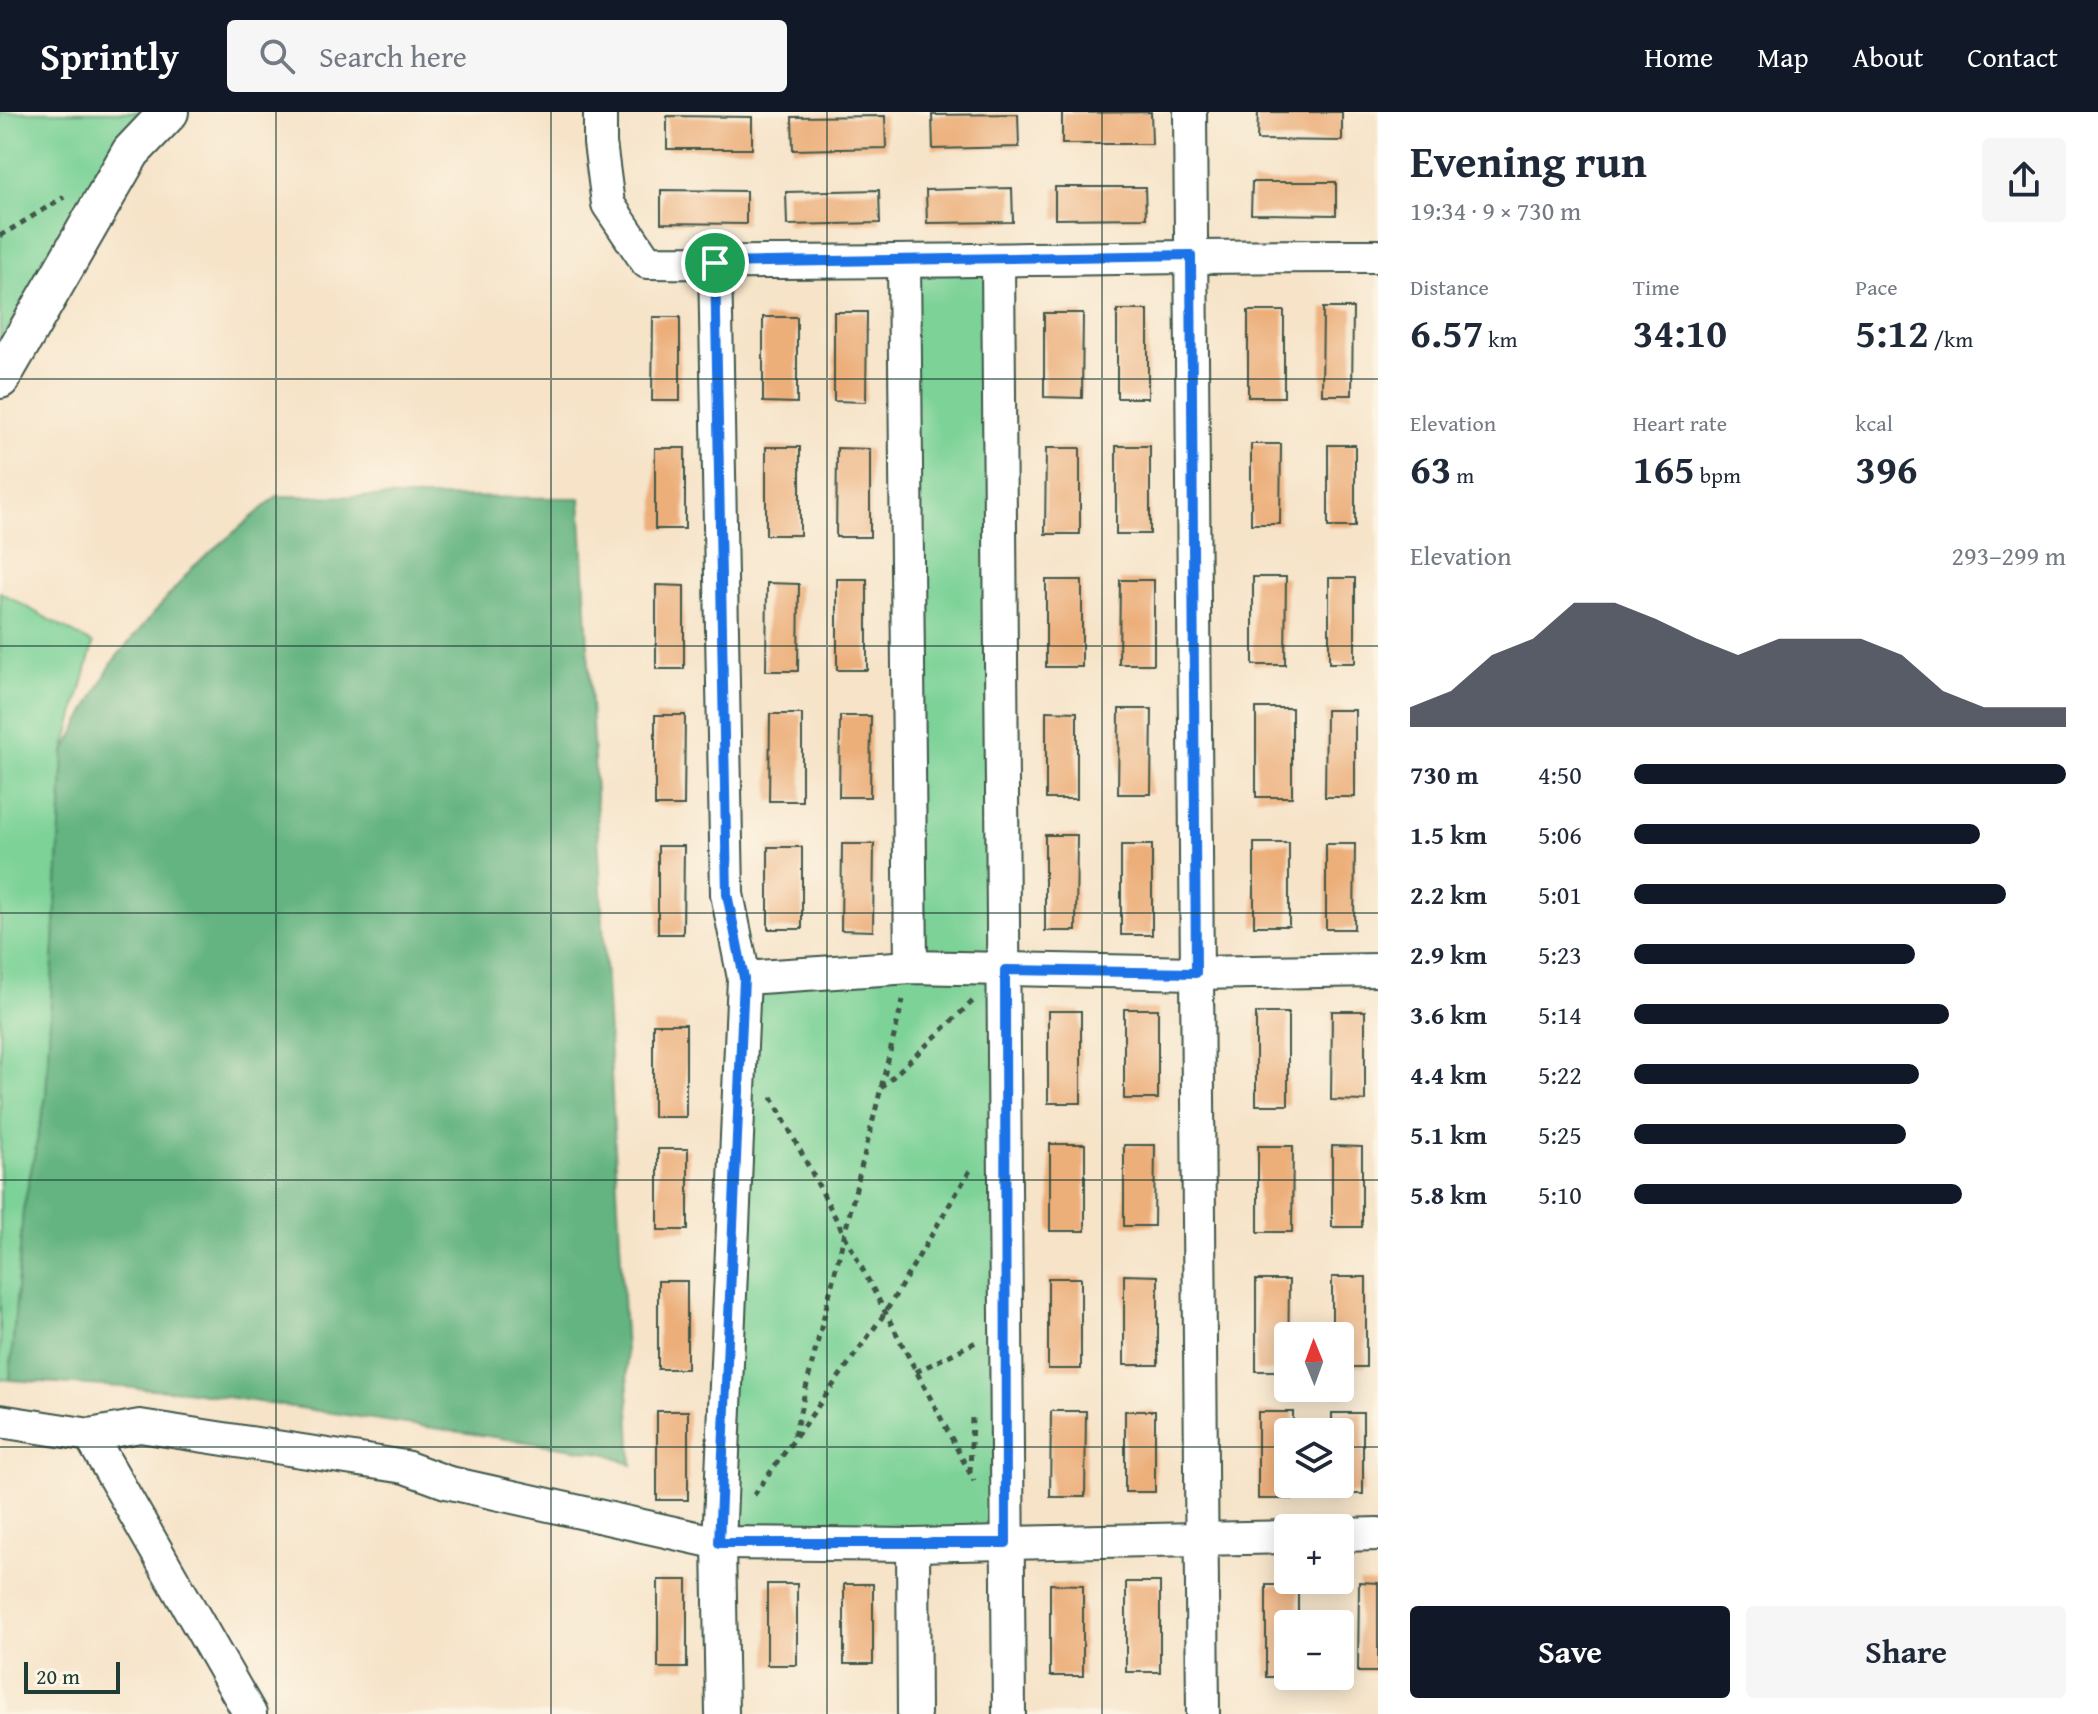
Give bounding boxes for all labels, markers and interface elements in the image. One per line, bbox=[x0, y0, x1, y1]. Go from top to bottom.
search box bbox=[227, 20, 787, 92]
text: Sprintly bbox=[40, 28, 179, 84]
icon: search bbox=[255, 34, 299, 78]
text: Search here bbox=[319, 34, 467, 78]
text: Home bbox=[1644, 36, 1713, 77]
text: Map bbox=[1757, 36, 1809, 77]
text: About bbox=[1853, 36, 1923, 77]
text: Contact bbox=[1967, 36, 2058, 77]
text: Evening run bbox=[1410, 129, 1647, 193]
button: share bbox=[1982, 138, 2066, 222]
text: 19:34 · 9 × 730 m bbox=[1410, 191, 1581, 230]
pin bbox=[681, 229, 749, 297]
icon: arrive bbox=[693, 241, 737, 285]
text: Distance bbox=[1410, 271, 1489, 303]
text: Time bbox=[1633, 271, 1679, 303]
text: Pace bbox=[1855, 271, 1898, 303]
text: 6.57 bbox=[1410, 303, 1483, 362]
text: 34:10 bbox=[1633, 303, 1727, 362]
text: 5:12 bbox=[1855, 303, 1929, 362]
text: km bbox=[1483, 323, 1517, 355]
text: /km bbox=[1929, 323, 1973, 355]
text: Elevation bbox=[1410, 407, 1496, 439]
text: Heart rate bbox=[1633, 407, 1727, 439]
text: kcal bbox=[1855, 407, 1893, 439]
text: 63 bbox=[1410, 439, 1451, 498]
text: 165 bbox=[1633, 439, 1695, 498]
text: 396 bbox=[1855, 439, 1918, 498]
text: m bbox=[1451, 459, 1474, 491]
text: bpm bbox=[1695, 459, 1741, 491]
text: Elevation bbox=[1410, 536, 1512, 575]
text: 293–299 m bbox=[1952, 536, 2066, 575]
text: 730 m bbox=[1410, 755, 1478, 794]
text: 4:50 bbox=[1538, 755, 1582, 794]
text: 1.5 km bbox=[1410, 815, 1487, 854]
text: 5:06 bbox=[1538, 815, 1582, 854]
text: 2.2 km bbox=[1410, 875, 1487, 914]
text: 5:01 bbox=[1538, 875, 1582, 914]
text: 2.9 km bbox=[1410, 935, 1487, 974]
text: 5:23 bbox=[1538, 935, 1582, 974]
text: 3.6 km bbox=[1410, 995, 1487, 1034]
text: 5:14 bbox=[1538, 995, 1582, 1034]
text: 4.4 km bbox=[1410, 1055, 1487, 1094]
text: 5:22 bbox=[1538, 1055, 1582, 1094]
text: 5.1 km bbox=[1410, 1115, 1487, 1154]
text: 5:25 bbox=[1538, 1115, 1582, 1154]
text: 5.8 km bbox=[1410, 1175, 1487, 1214]
text: 5:10 bbox=[1538, 1175, 1582, 1214]
north arrow bbox=[1274, 1322, 1354, 1402]
map controls bbox=[1274, 1322, 1354, 1690]
button: layers bbox=[1274, 1418, 1354, 1498]
button: + bbox=[1274, 1514, 1354, 1594]
button: Save bbox=[1410, 1606, 1730, 1698]
button: Share bbox=[1746, 1606, 2066, 1698]
button: − bbox=[1274, 1610, 1354, 1690]
scale bar bbox=[24, 1658, 120, 1694]
text: 20 m bbox=[36, 1660, 80, 1692]

